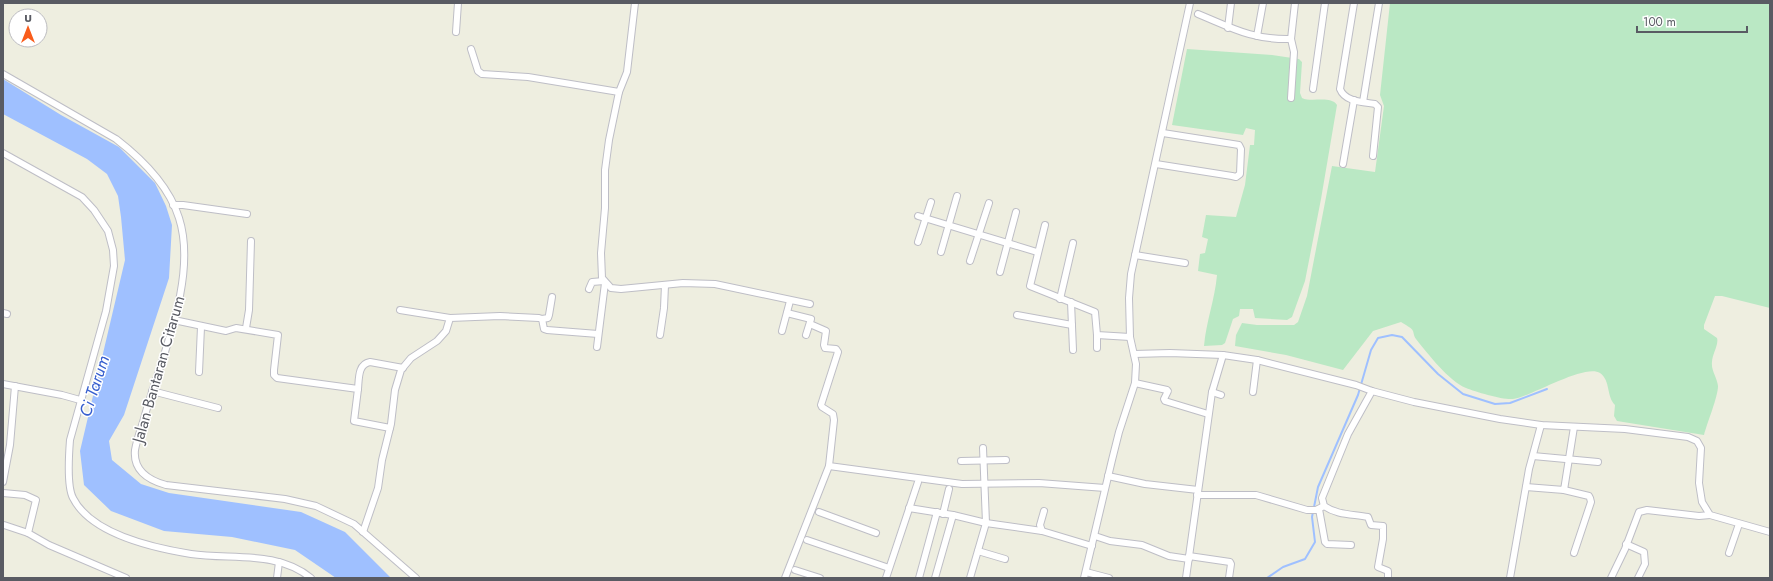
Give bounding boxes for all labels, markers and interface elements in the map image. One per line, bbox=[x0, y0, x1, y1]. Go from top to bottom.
north arrow bbox=[8, 8, 48, 48]
scale bar bbox=[1637, 8, 1747, 34]
text: U bbox=[24, 10, 32, 26]
text: 100 m bbox=[1643, 13, 1676, 31]
street label: Jalan Bantaran Citarum bbox=[126, 293, 190, 447]
water label: Ci Tarum bbox=[73, 352, 115, 420]

